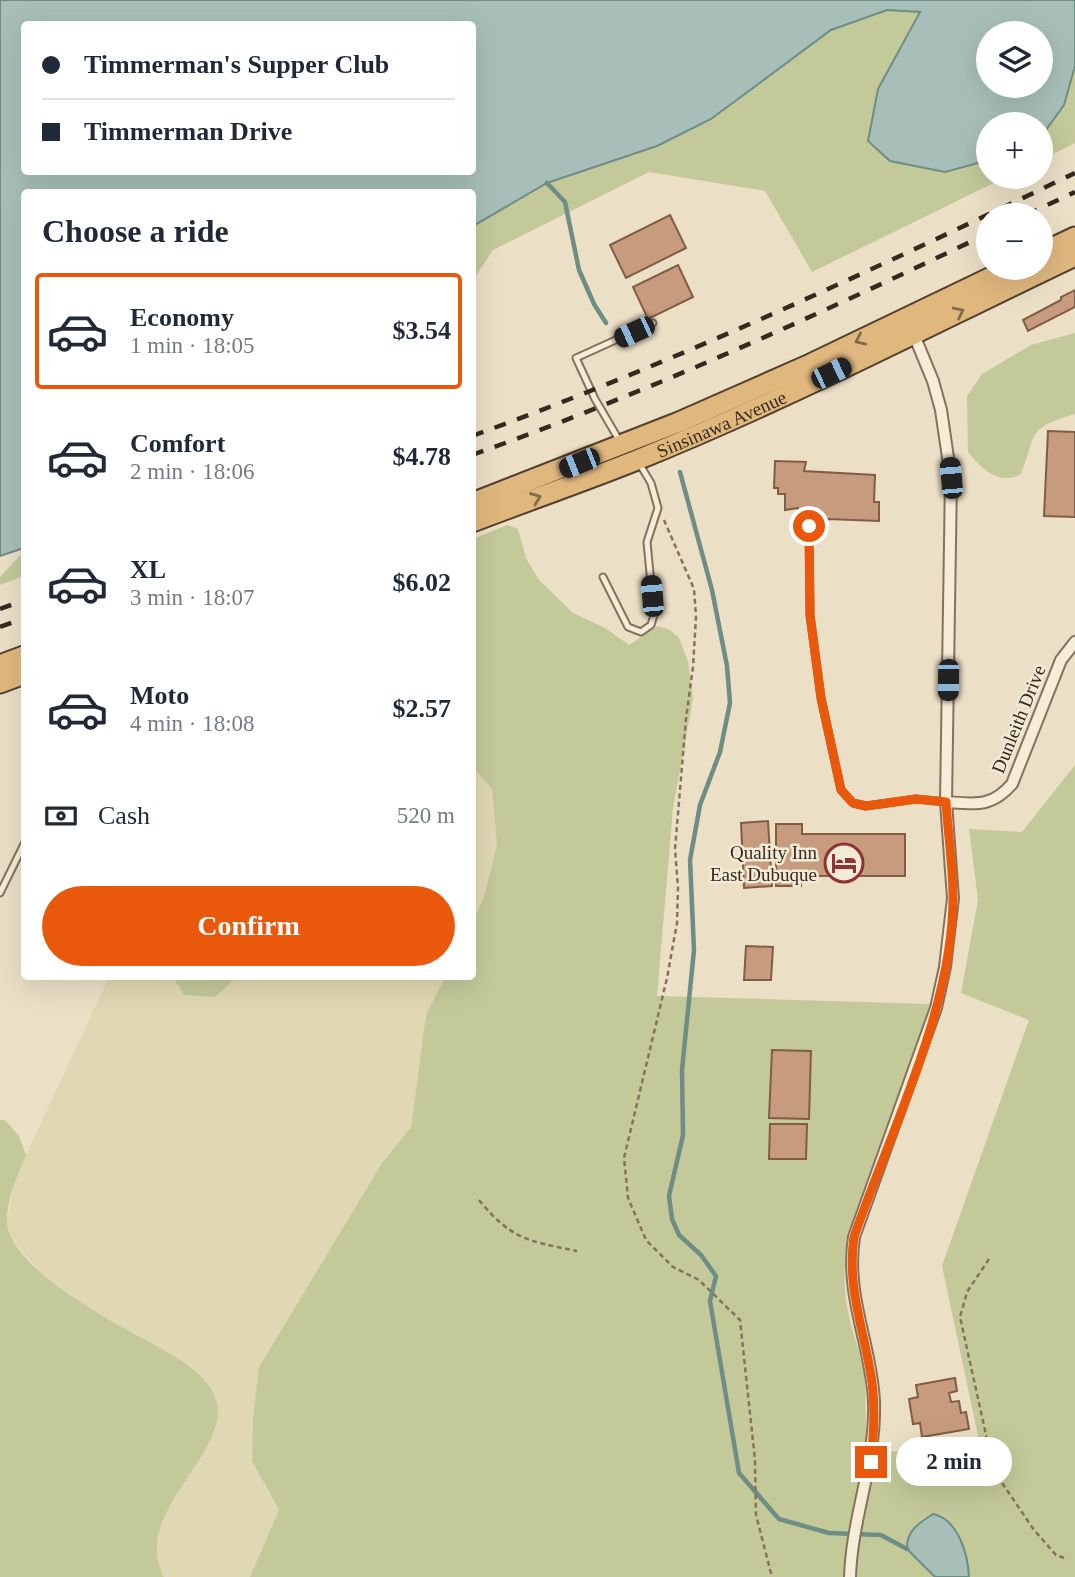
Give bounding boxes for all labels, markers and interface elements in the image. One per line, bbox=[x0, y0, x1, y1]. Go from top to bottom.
map controls bbox=[976, 21, 1053, 280]
button: layers bbox=[976, 21, 1053, 98]
text: Timmerman's Supper Club bbox=[84, 50, 389, 79]
button: + bbox=[976, 112, 1053, 189]
text: Timmerman Drive bbox=[84, 117, 292, 146]
button: − bbox=[976, 203, 1053, 280]
text: Choose a ride bbox=[42, 213, 229, 249]
icon: car bbox=[46, 300, 109, 363]
text: Economy bbox=[130, 303, 234, 332]
one-way arrow bbox=[952, 306, 964, 320]
car bbox=[611, 314, 658, 350]
text: $3.54 bbox=[393, 316, 451, 345]
one-way arrow bbox=[855, 331, 868, 345]
text: 1 min · 18:05 bbox=[130, 333, 255, 358]
car bbox=[808, 354, 855, 392]
street label: Sinsinawa Avenue bbox=[653, 386, 790, 462]
icon: car bbox=[46, 426, 109, 489]
text: Comfort bbox=[130, 429, 225, 458]
text: $4.78 bbox=[393, 442, 451, 471]
car bbox=[556, 445, 603, 481]
car bbox=[939, 456, 964, 500]
text: 2 min · 18:06 bbox=[130, 459, 255, 484]
one-way arrow bbox=[530, 492, 542, 506]
route start bbox=[793, 510, 825, 542]
icon: car bbox=[46, 552, 109, 615]
text: XL bbox=[130, 555, 166, 584]
text: $6.02 bbox=[393, 568, 451, 597]
car bbox=[640, 574, 665, 618]
text: 3 min · 18:07 bbox=[130, 585, 255, 610]
car bbox=[938, 659, 959, 701]
street label: Dunleith Drive bbox=[987, 662, 1050, 776]
icon: car bbox=[46, 678, 109, 741]
text: Moto bbox=[130, 681, 189, 710]
text: $2.57 bbox=[393, 694, 451, 723]
text: 4 min · 18:08 bbox=[130, 711, 255, 736]
icon: cash bbox=[42, 797, 80, 835]
text: Cash bbox=[98, 801, 150, 830]
text: 520 m bbox=[397, 803, 455, 828]
place label: Quality Inn East Dubuque bbox=[710, 842, 817, 885]
hotel icon: Quality Inn East Dubuque bbox=[823, 842, 865, 884]
button: Confirm bbox=[42, 886, 455, 966]
callout: 2 min bbox=[896, 1438, 1011, 1486]
route end bbox=[855, 1446, 887, 1478]
text: 2 min bbox=[926, 1449, 982, 1474]

